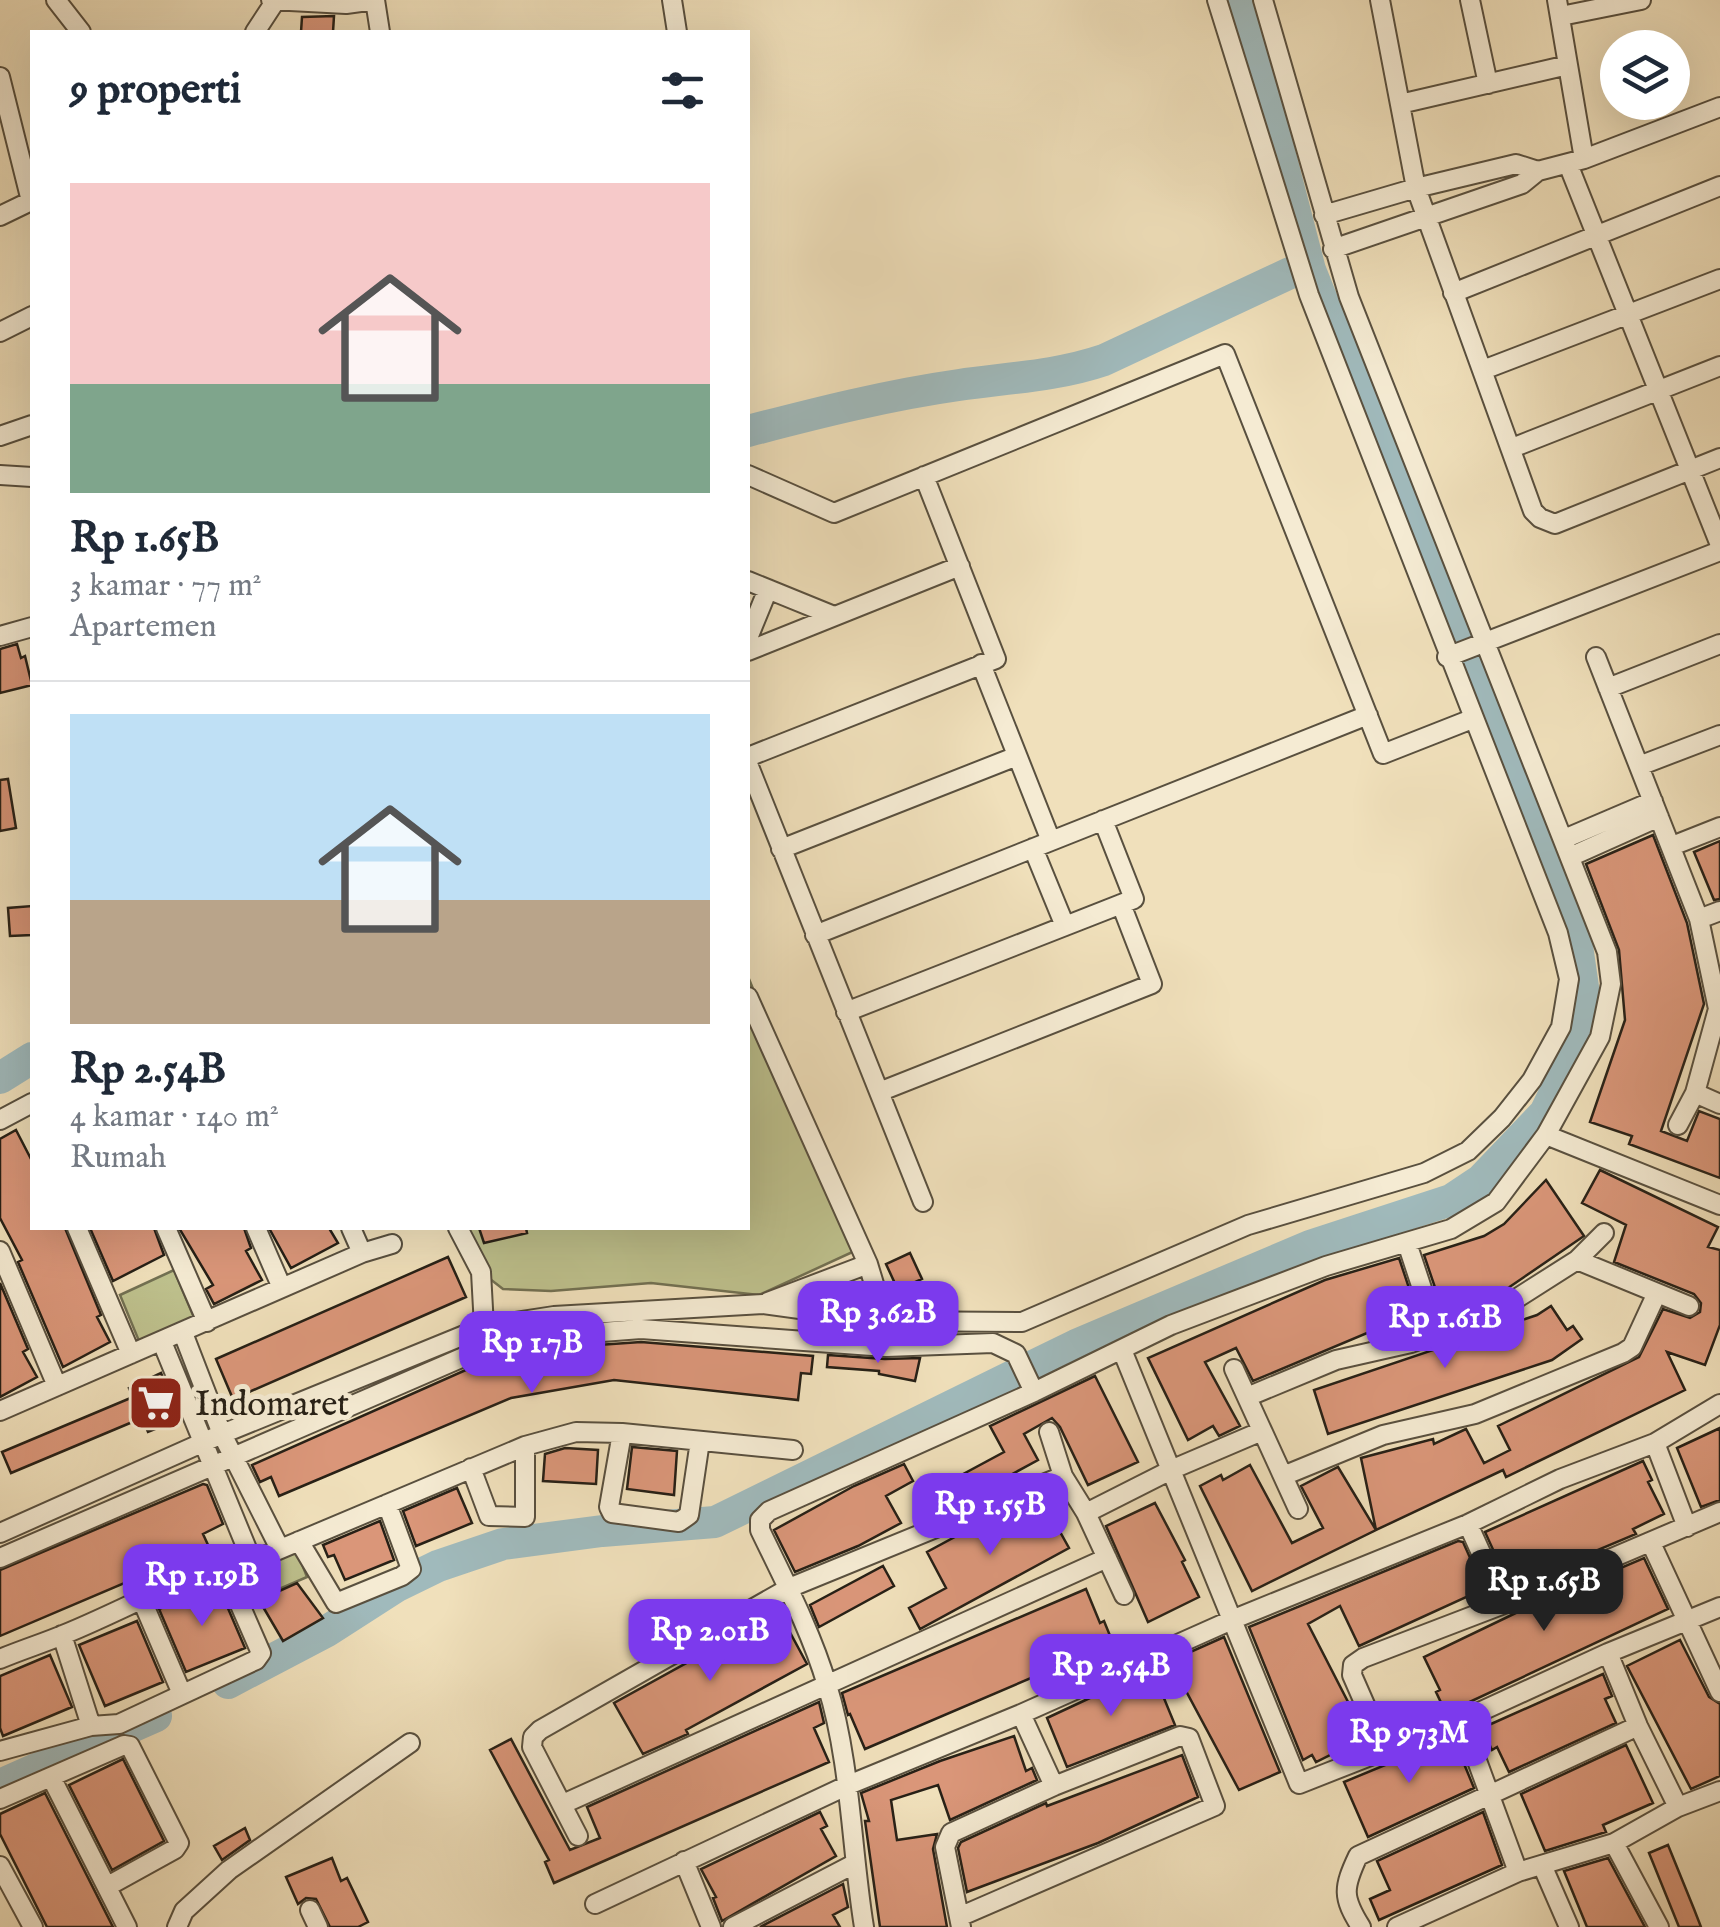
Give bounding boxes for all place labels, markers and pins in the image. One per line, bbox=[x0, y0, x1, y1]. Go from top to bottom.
pin: Rp 3.62B bbox=[775, 1281, 981, 1366]
pin: Rp 1.61B bbox=[1342, 1286, 1548, 1371]
pin: Rp 1.7B bbox=[440, 1311, 624, 1396]
supermarket icon: Indomaret bbox=[126, 1373, 186, 1433]
place label: Indomaret bbox=[195, 1383, 349, 1428]
pin: Rp 1.55B bbox=[887, 1473, 1093, 1558]
pin: Rp 1.19B bbox=[99, 1544, 305, 1629]
pin: Rp 1.65B bbox=[1441, 1549, 1647, 1634]
pin: Rp 2.01B bbox=[607, 1599, 813, 1684]
pin: Rp 2.54B bbox=[1008, 1634, 1214, 1719]
pin: Rp 973M bbox=[1317, 1701, 1501, 1786]

